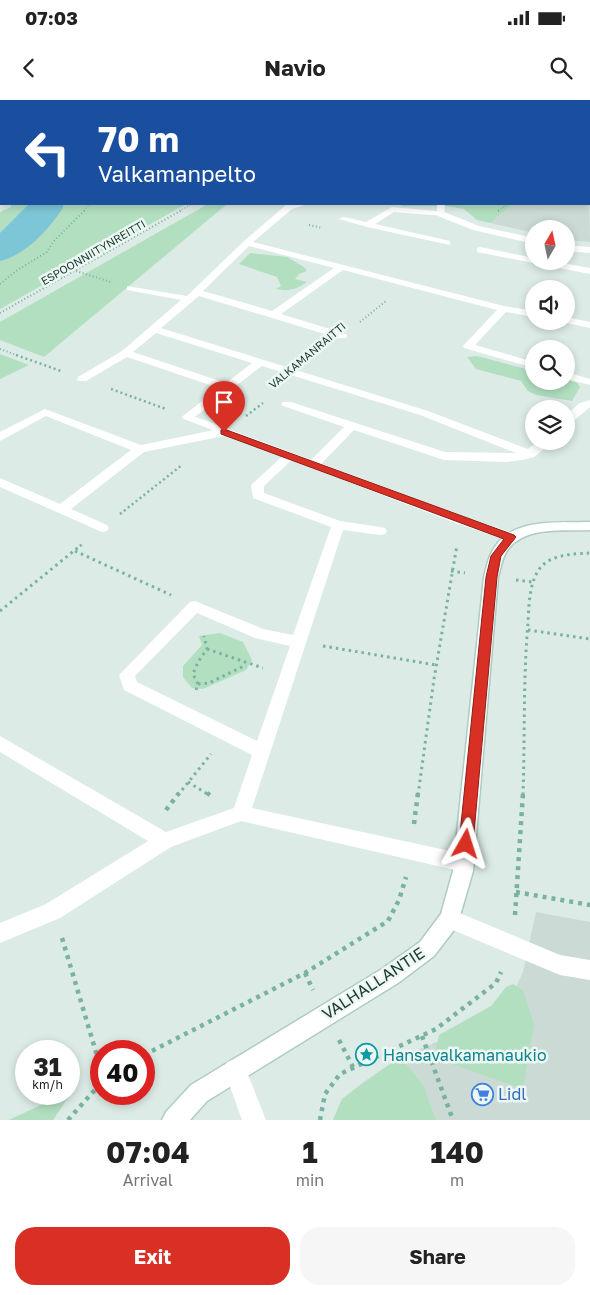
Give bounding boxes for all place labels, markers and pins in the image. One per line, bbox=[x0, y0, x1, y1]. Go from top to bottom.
pin bbox=[203, 381, 245, 432]
place icon: Hansavalkamanaukio bbox=[355, 1043, 379, 1067]
place label: Hansavalkamanaukio bbox=[383, 1045, 547, 1065]
supermarket icon: Lidl bbox=[470, 1082, 494, 1106]
place label: Lidl bbox=[498, 1084, 526, 1104]

